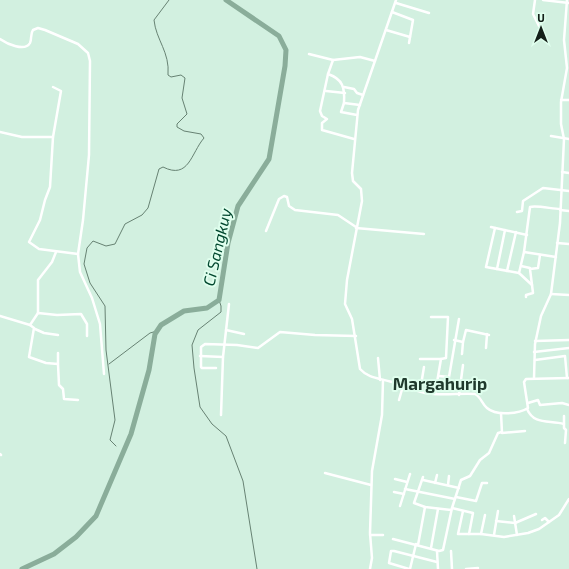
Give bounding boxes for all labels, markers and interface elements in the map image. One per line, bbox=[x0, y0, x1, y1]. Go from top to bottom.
north arrow bbox=[521, 8, 561, 48]
text: U bbox=[537, 11, 545, 24]
water label: Ci Sangkuy bbox=[198, 206, 236, 288]
district label: Margahurip bbox=[393, 373, 487, 393]

